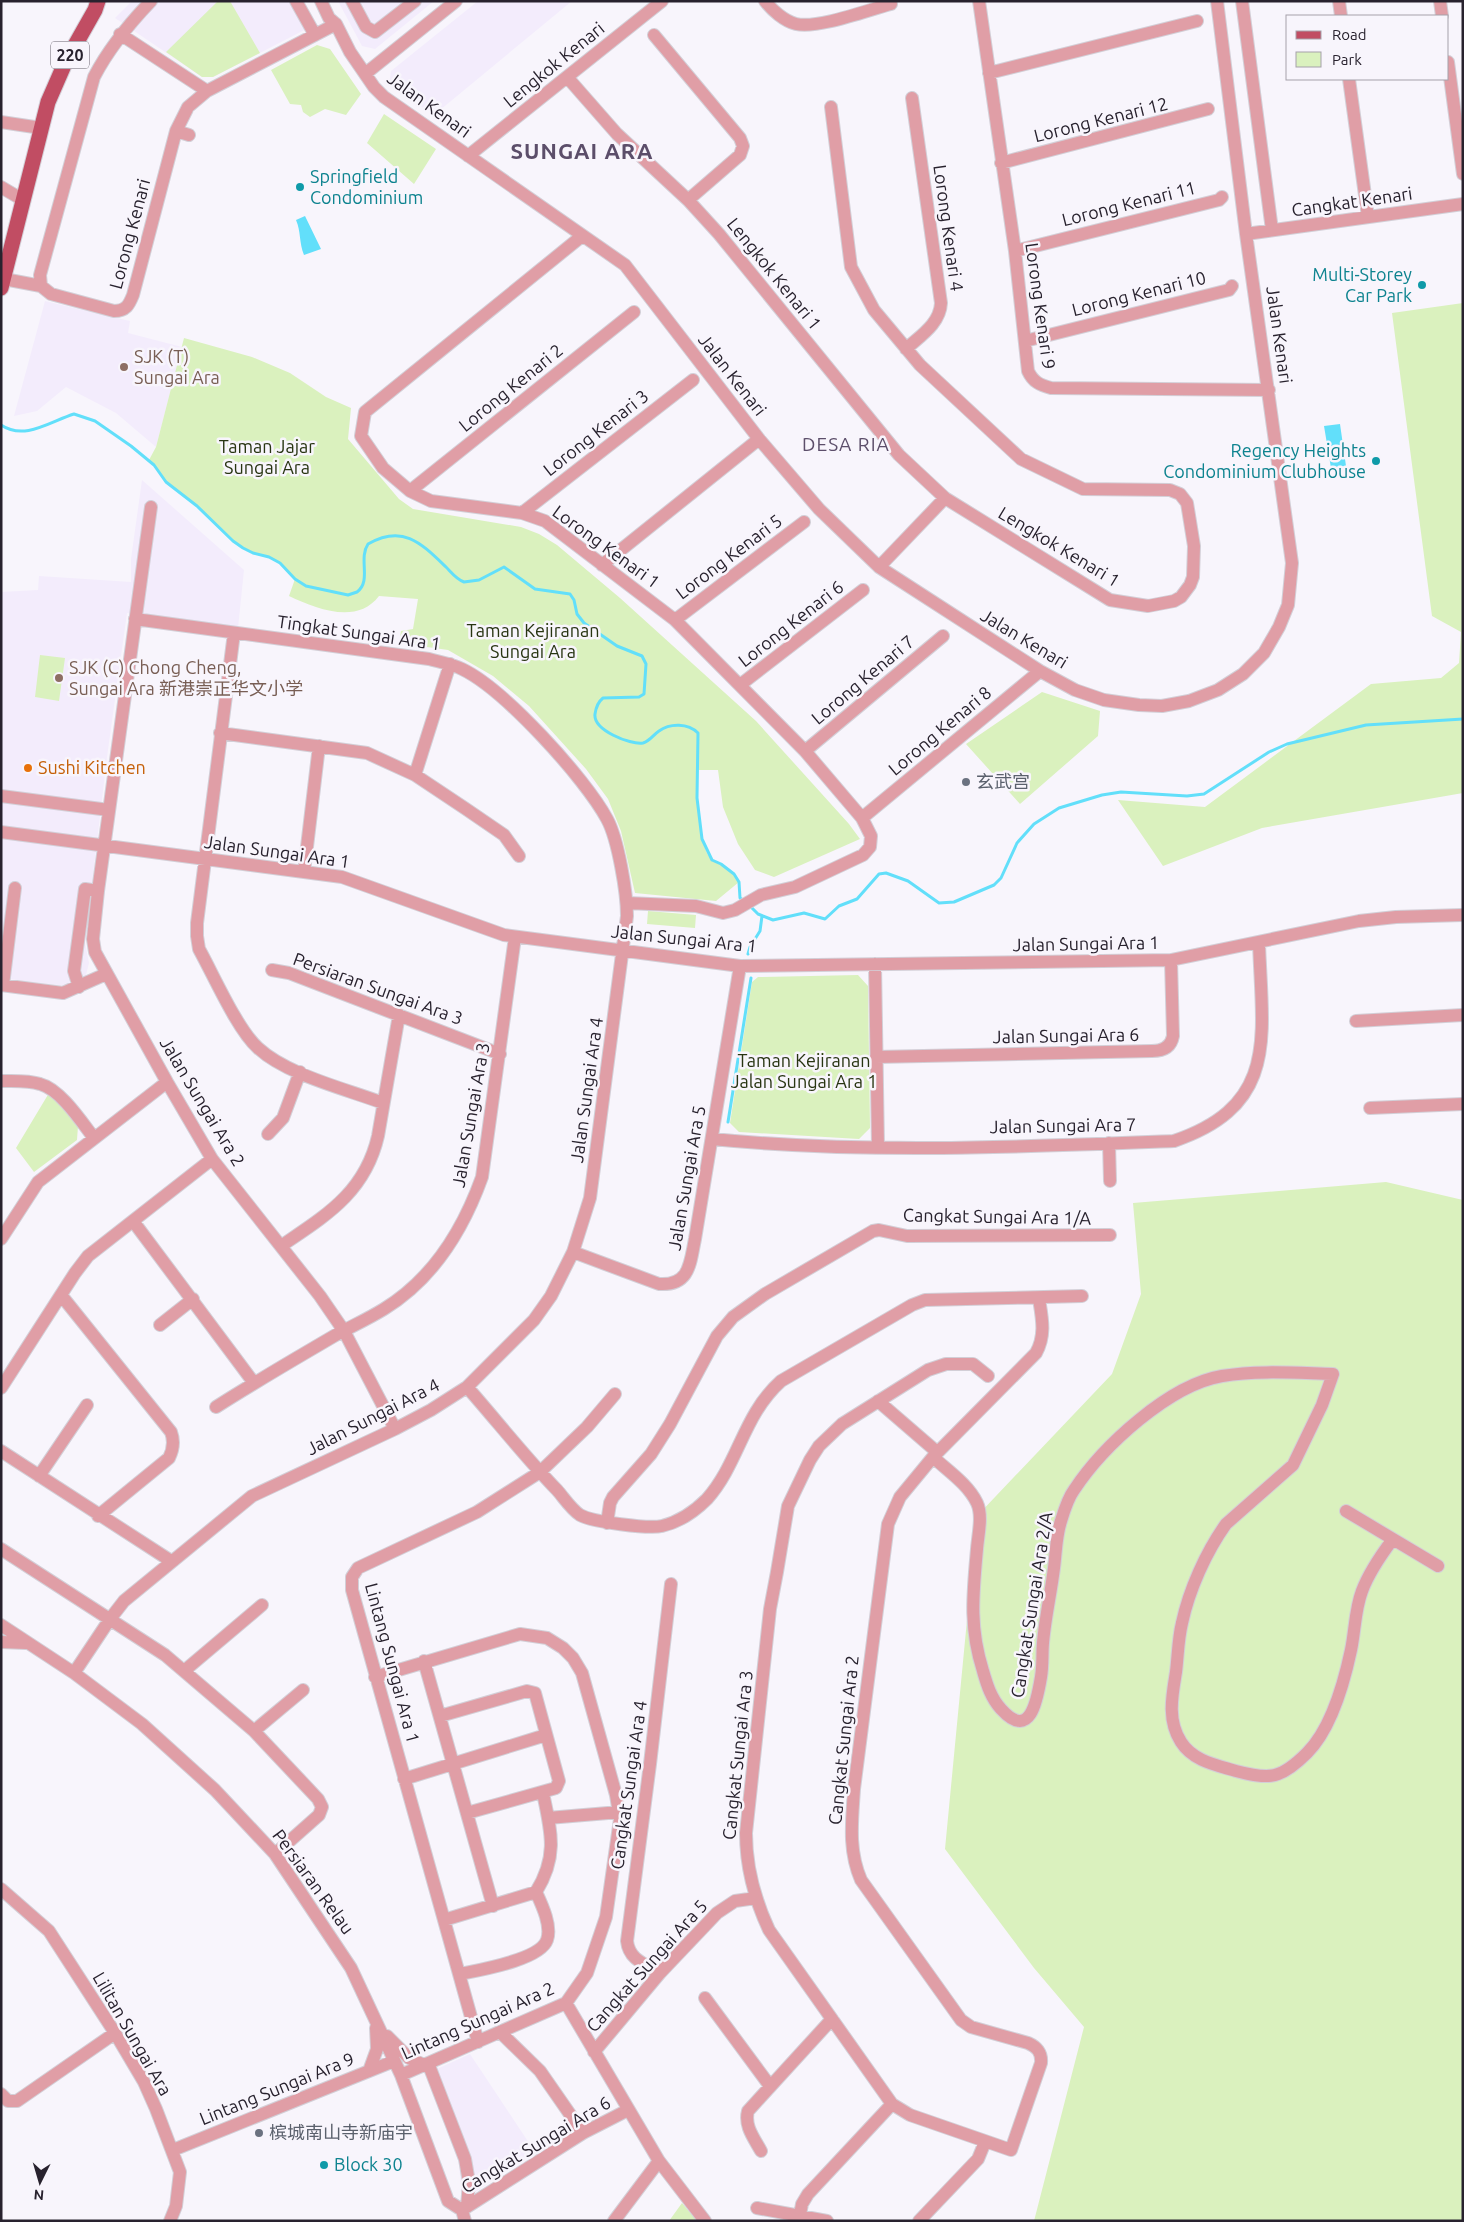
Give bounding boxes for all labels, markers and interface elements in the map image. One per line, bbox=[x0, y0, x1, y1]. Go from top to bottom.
legend bbox=[1286, 15, 1449, 80]
street label: Lengkok Kenari bbox=[499, 18, 608, 111]
text: Road bbox=[1332, 26, 1367, 43]
road number: 220 bbox=[51, 42, 89, 68]
text: Park bbox=[1332, 51, 1362, 68]
street label: Jalan Kenari bbox=[384, 67, 475, 141]
street label: Lorong Kenari 12 bbox=[1032, 93, 1170, 145]
district label: SUNGAI ARA bbox=[511, 138, 653, 163]
street label: Lorong Kenari 4 bbox=[930, 163, 968, 292]
place label: Springfield Condominium bbox=[310, 166, 423, 207]
street label: Lorong Kenari bbox=[105, 176, 153, 291]
street label: Lorong Kenari 11 bbox=[1060, 177, 1198, 229]
marker: Springfield Condominium bbox=[294, 181, 306, 193]
street label: Cangkat Kenari bbox=[1290, 183, 1414, 219]
street label: Lengkok Kenari 1 bbox=[724, 214, 826, 333]
street label: Lorong Kenari 9 bbox=[1022, 241, 1060, 370]
place label: Multi-Storey Car Park bbox=[1312, 264, 1412, 305]
street label: Lorong Kenari 10 bbox=[1070, 267, 1208, 319]
marker: Multi-Storey Car Park bbox=[1416, 279, 1428, 291]
street label: Jalan Kenari bbox=[1263, 285, 1297, 385]
street label: Jalan Kenari bbox=[695, 330, 771, 419]
street label: Lorong Kenari 2 bbox=[455, 339, 566, 435]
place label: SJK (T) Sungai Ara bbox=[134, 346, 220, 387]
marker: SJK (T) Sungai Ara bbox=[118, 361, 130, 373]
street label: Lorong Kenari 3 bbox=[539, 385, 652, 479]
district label: DESA RIA bbox=[802, 433, 890, 455]
park label: Taman Jajar Sungai Ara bbox=[219, 436, 315, 477]
place label: Regency Heights Condominium Clubhouse bbox=[1163, 440, 1366, 481]
marker: Regency Heights Condominium Clubhouse bbox=[1370, 455, 1382, 467]
street label: Lorong Kenari 1 bbox=[549, 501, 664, 592]
street label: Lengkok Kenari 1 bbox=[995, 502, 1124, 590]
street label: Lorong Kenari 5 bbox=[671, 510, 785, 603]
street label: Lorong Kenari 6 bbox=[734, 576, 847, 670]
street label: Jalan Kenari bbox=[977, 604, 1072, 672]
street label: Tingkat Sungai Ara 1 bbox=[276, 611, 442, 653]
park label: Taman Kejiranan Sungai Ara bbox=[466, 620, 600, 661]
street label: Lorong Kenari 7 bbox=[807, 631, 918, 728]
place label: SJK (C) Chong Cheng, Sungai Ara 新港崇正华文小学 bbox=[69, 657, 303, 698]
marker: SJK (C) Chong Cheng, Sungai Ara 新港崇正华文小学 bbox=[53, 672, 65, 684]
street label: Lorong Kenari 8 bbox=[884, 682, 995, 779]
place label: Sushi Kitchen bbox=[38, 757, 146, 777]
marker: Sushi Kitchen bbox=[22, 762, 34, 774]
place label: 玄武宫 bbox=[976, 771, 1030, 791]
marker: 玄武宫 bbox=[960, 776, 972, 788]
street label: Jalan Sungai Ara 1 bbox=[203, 831, 351, 871]
street label: Jalan Sungai Ara 1 bbox=[610, 920, 758, 956]
street label: Jalan Sungai Ara 1 bbox=[1012, 932, 1159, 954]
street label: Persiaran Sungai Ara 3 bbox=[291, 948, 466, 1028]
street label: Jalan Sungai Ara 4 bbox=[566, 1016, 606, 1164]
street label: Jalan Sungai Ara 6 bbox=[992, 1024, 1139, 1046]
street label: Jalan Sungai Ara 2 bbox=[157, 1033, 249, 1169]
street label: Jalan Sungai Ara 3 bbox=[447, 1041, 493, 1189]
park label: Taman Kejiranan Jalan Sungai Ara 1 bbox=[731, 1050, 877, 1091]
street label: Jalan Sungai Ara 5 bbox=[663, 1104, 709, 1252]
street label: Jalan Sungai Ara 7 bbox=[989, 1114, 1136, 1136]
street label: Cangkat Sungai Ara 1/A bbox=[903, 1204, 1092, 1228]
street label: Jalan Sungai Ara 4 bbox=[303, 1374, 442, 1458]
street label: Cangkat Sungai Ara 2/A bbox=[1006, 1510, 1056, 1699]
street label: Lintang Sungai Ara 1 bbox=[362, 1580, 424, 1745]
street label: Cangkat Sungai Ara 2 bbox=[824, 1654, 862, 1826]
street label: Cangkat Sungai Ara 3 bbox=[718, 1669, 756, 1841]
street label: Cangkat Sungai Ara 4 bbox=[606, 1699, 650, 1871]
street label: Persiaran Relau bbox=[269, 1825, 358, 1938]
street label: Cangkat Sungai Ara 5 bbox=[582, 1895, 711, 2035]
street label: Lilitan Sungai Ara bbox=[89, 1968, 176, 2099]
street label: Lintang Sungai Ara 2 bbox=[398, 1977, 557, 2063]
street label: Lintang Sungai Ara 9 bbox=[196, 2048, 357, 2128]
street label: Cangkat Sungai Ara 6 bbox=[457, 2092, 614, 2197]
place label: 槟城南山寺新庙宇 bbox=[269, 2122, 413, 2142]
marker: 槟城南山寺新庙宇 bbox=[253, 2127, 265, 2139]
place label: Block 30 bbox=[334, 2154, 403, 2174]
north arrow bbox=[15, 2157, 65, 2207]
marker: Block 30 bbox=[318, 2159, 330, 2171]
text: N bbox=[33, 2187, 45, 2203]

